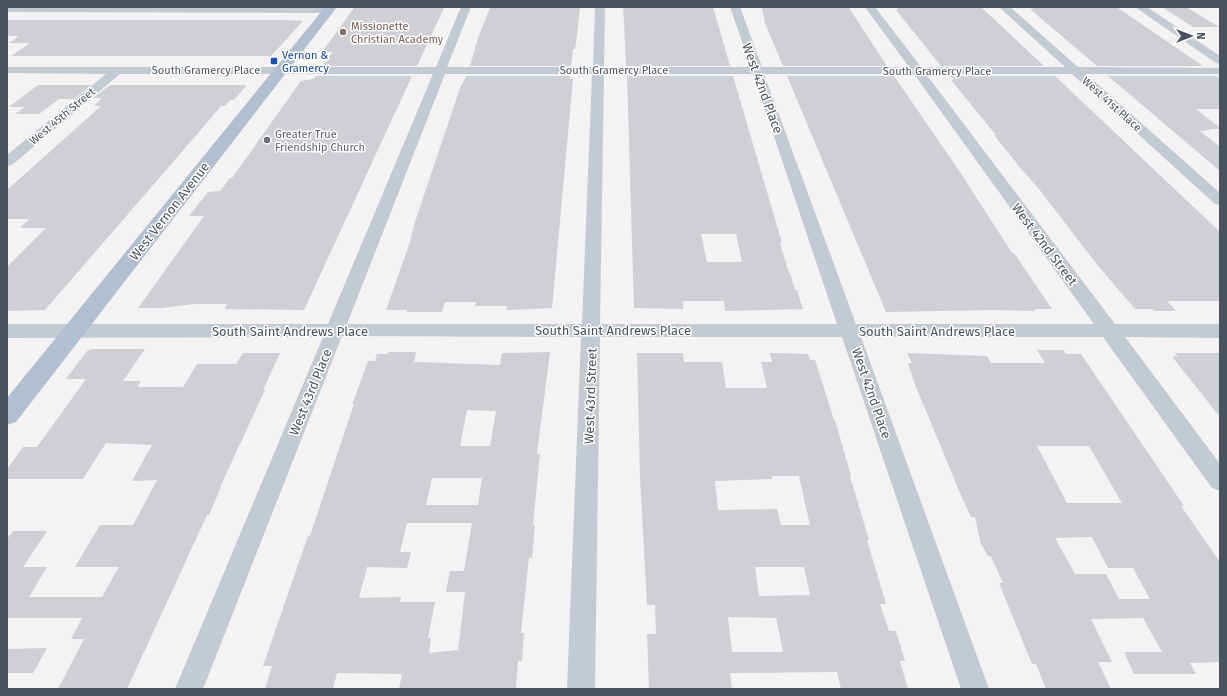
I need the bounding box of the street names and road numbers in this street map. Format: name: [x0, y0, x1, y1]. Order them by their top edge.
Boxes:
street label: West 42nd Place: [739, 41, 786, 135]
street label: South Gramercy Place: [152, 64, 260, 77]
street label: South Gramercy Place: [560, 64, 668, 77]
street label: South Gramercy Place: [883, 65, 991, 78]
street label: West 41st Place: [1079, 74, 1144, 134]
street label: West 45th Street: [27, 85, 98, 148]
street label: West Vernon Avenue: [126, 159, 212, 263]
street label: West 42nd Street: [1009, 200, 1081, 289]
street label: South Saint Andrews Place: [535, 323, 691, 338]
street label: South Saint Andrews Place: [212, 324, 368, 339]
street label: South Saint Andrews Place: [859, 324, 1015, 339]
street label: West 42nd Place: [849, 346, 894, 441]
street label: West 43rd Place: [286, 347, 335, 438]
street label: West 43rd Street: [581, 347, 600, 444]

